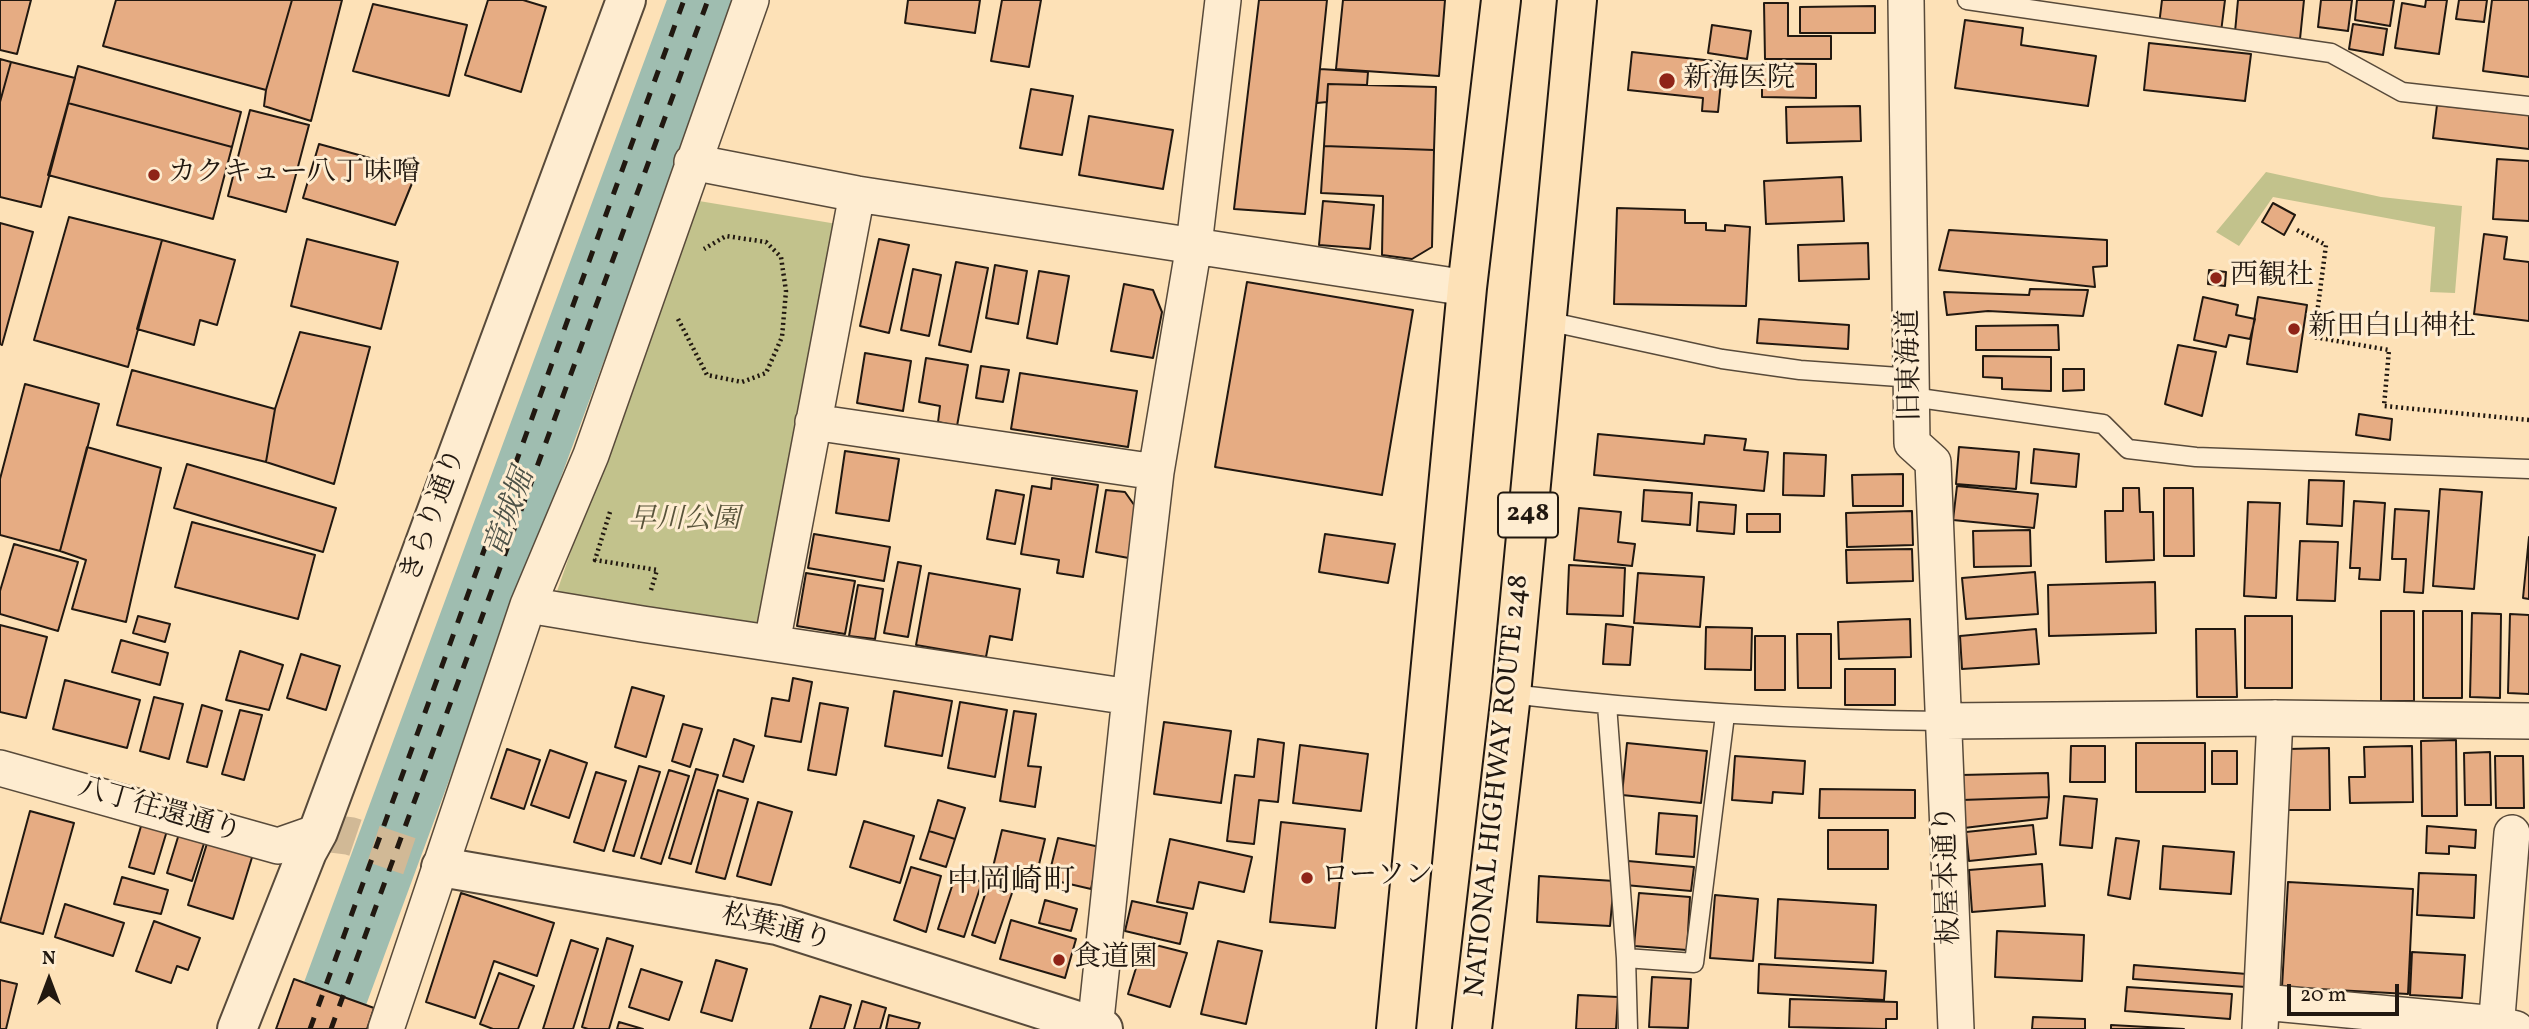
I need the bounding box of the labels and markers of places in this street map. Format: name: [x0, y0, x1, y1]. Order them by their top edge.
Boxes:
place label: 新海医院: [1683, 64, 1795, 98]
marker: 新海医院: [1657, 71, 1677, 91]
place label: カクキュー八丁味噌: [168, 158, 420, 192]
marker: カクキュー八丁味噌: [146, 167, 162, 183]
place label: 西観社: [2230, 261, 2314, 295]
marker: 西観社: [2208, 270, 2224, 286]
place label: 新田白山神社: [2308, 312, 2476, 346]
marker: 新田白山神社: [2286, 321, 2302, 337]
place label: ローソン: [1321, 861, 1433, 895]
marker: ローソン: [1299, 870, 1315, 886]
place label: 食道園: [1073, 943, 1157, 977]
marker: 食道園: [1051, 952, 1067, 968]

